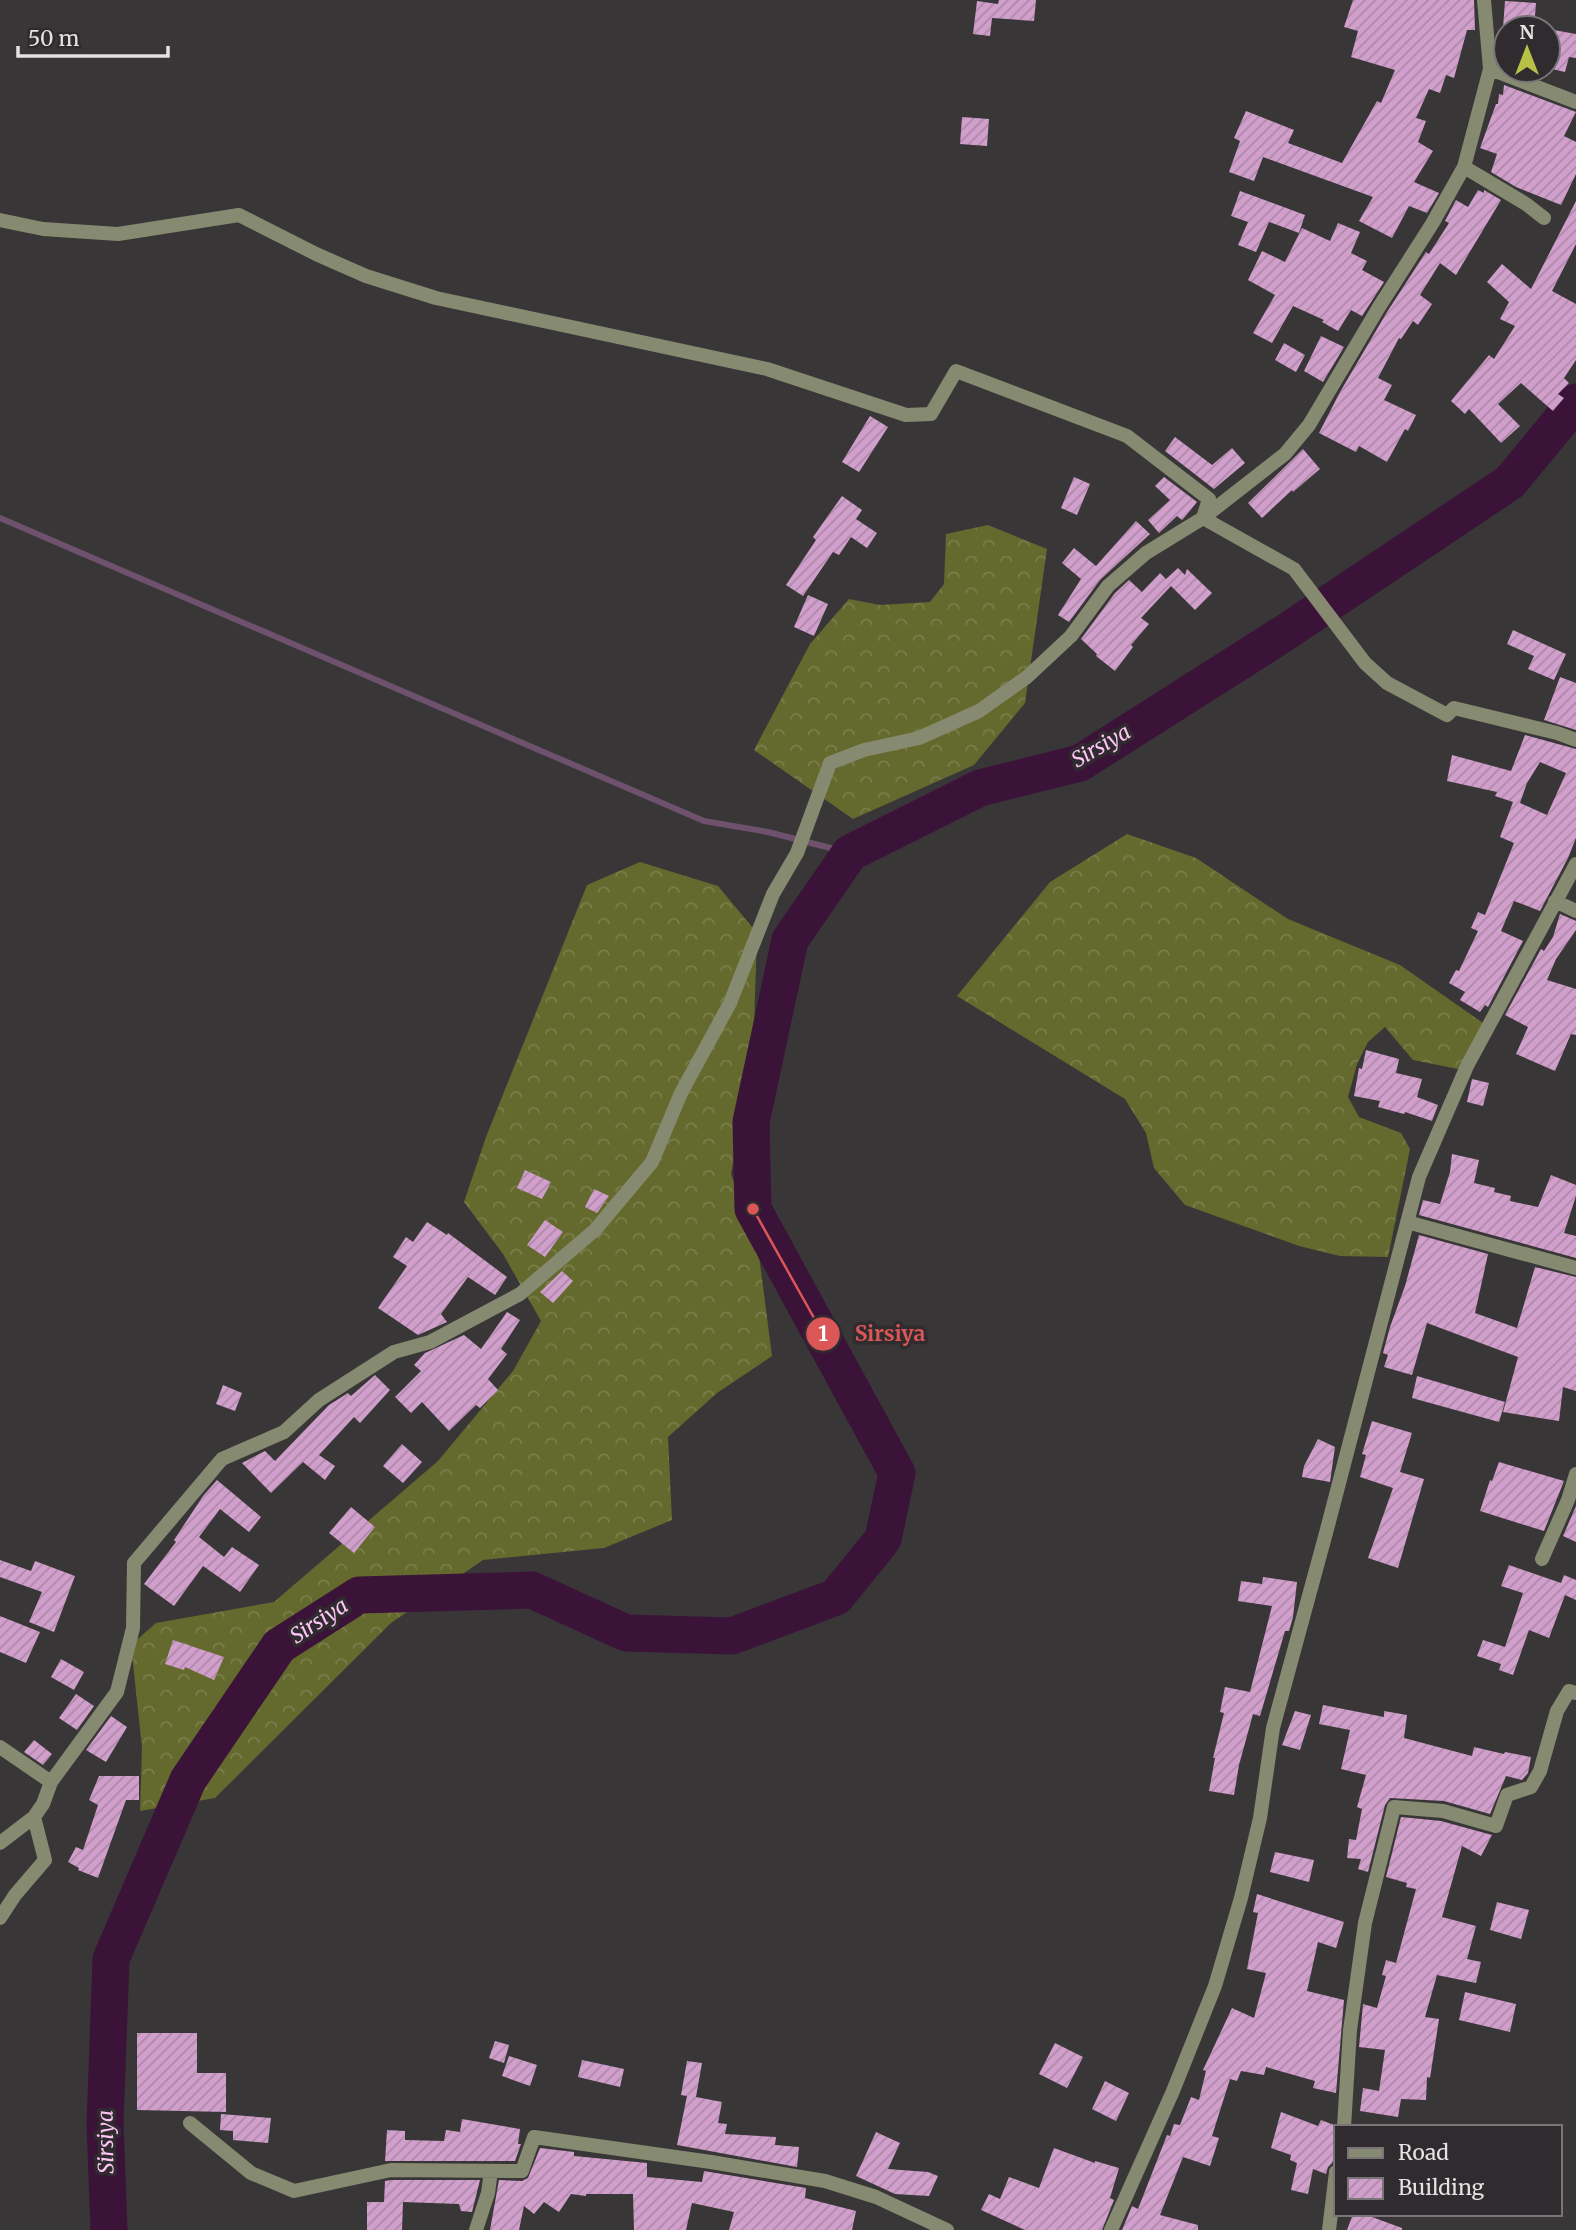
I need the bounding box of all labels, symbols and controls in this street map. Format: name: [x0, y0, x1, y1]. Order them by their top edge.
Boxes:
scale bar: [18, 14, 168, 58]
north arrow: [1492, 14, 1562, 84]
text: N: [1519, 20, 1535, 44]
text: 50 m: [28, 25, 79, 52]
water label: Sirsiya: [1066, 718, 1135, 773]
callout: Sirsiya: [805, 1313, 939, 1355]
text: 1: [818, 1320, 828, 1347]
text: Sirsiya: [855, 1320, 926, 1347]
water label: Sirsiya: [285, 1592, 353, 1649]
water label: Sirsiya: [91, 2110, 120, 2174]
legend: [1334, 2125, 1562, 2216]
text: Road: [1398, 2139, 1449, 2166]
text: Building: [1398, 2174, 1485, 2201]

